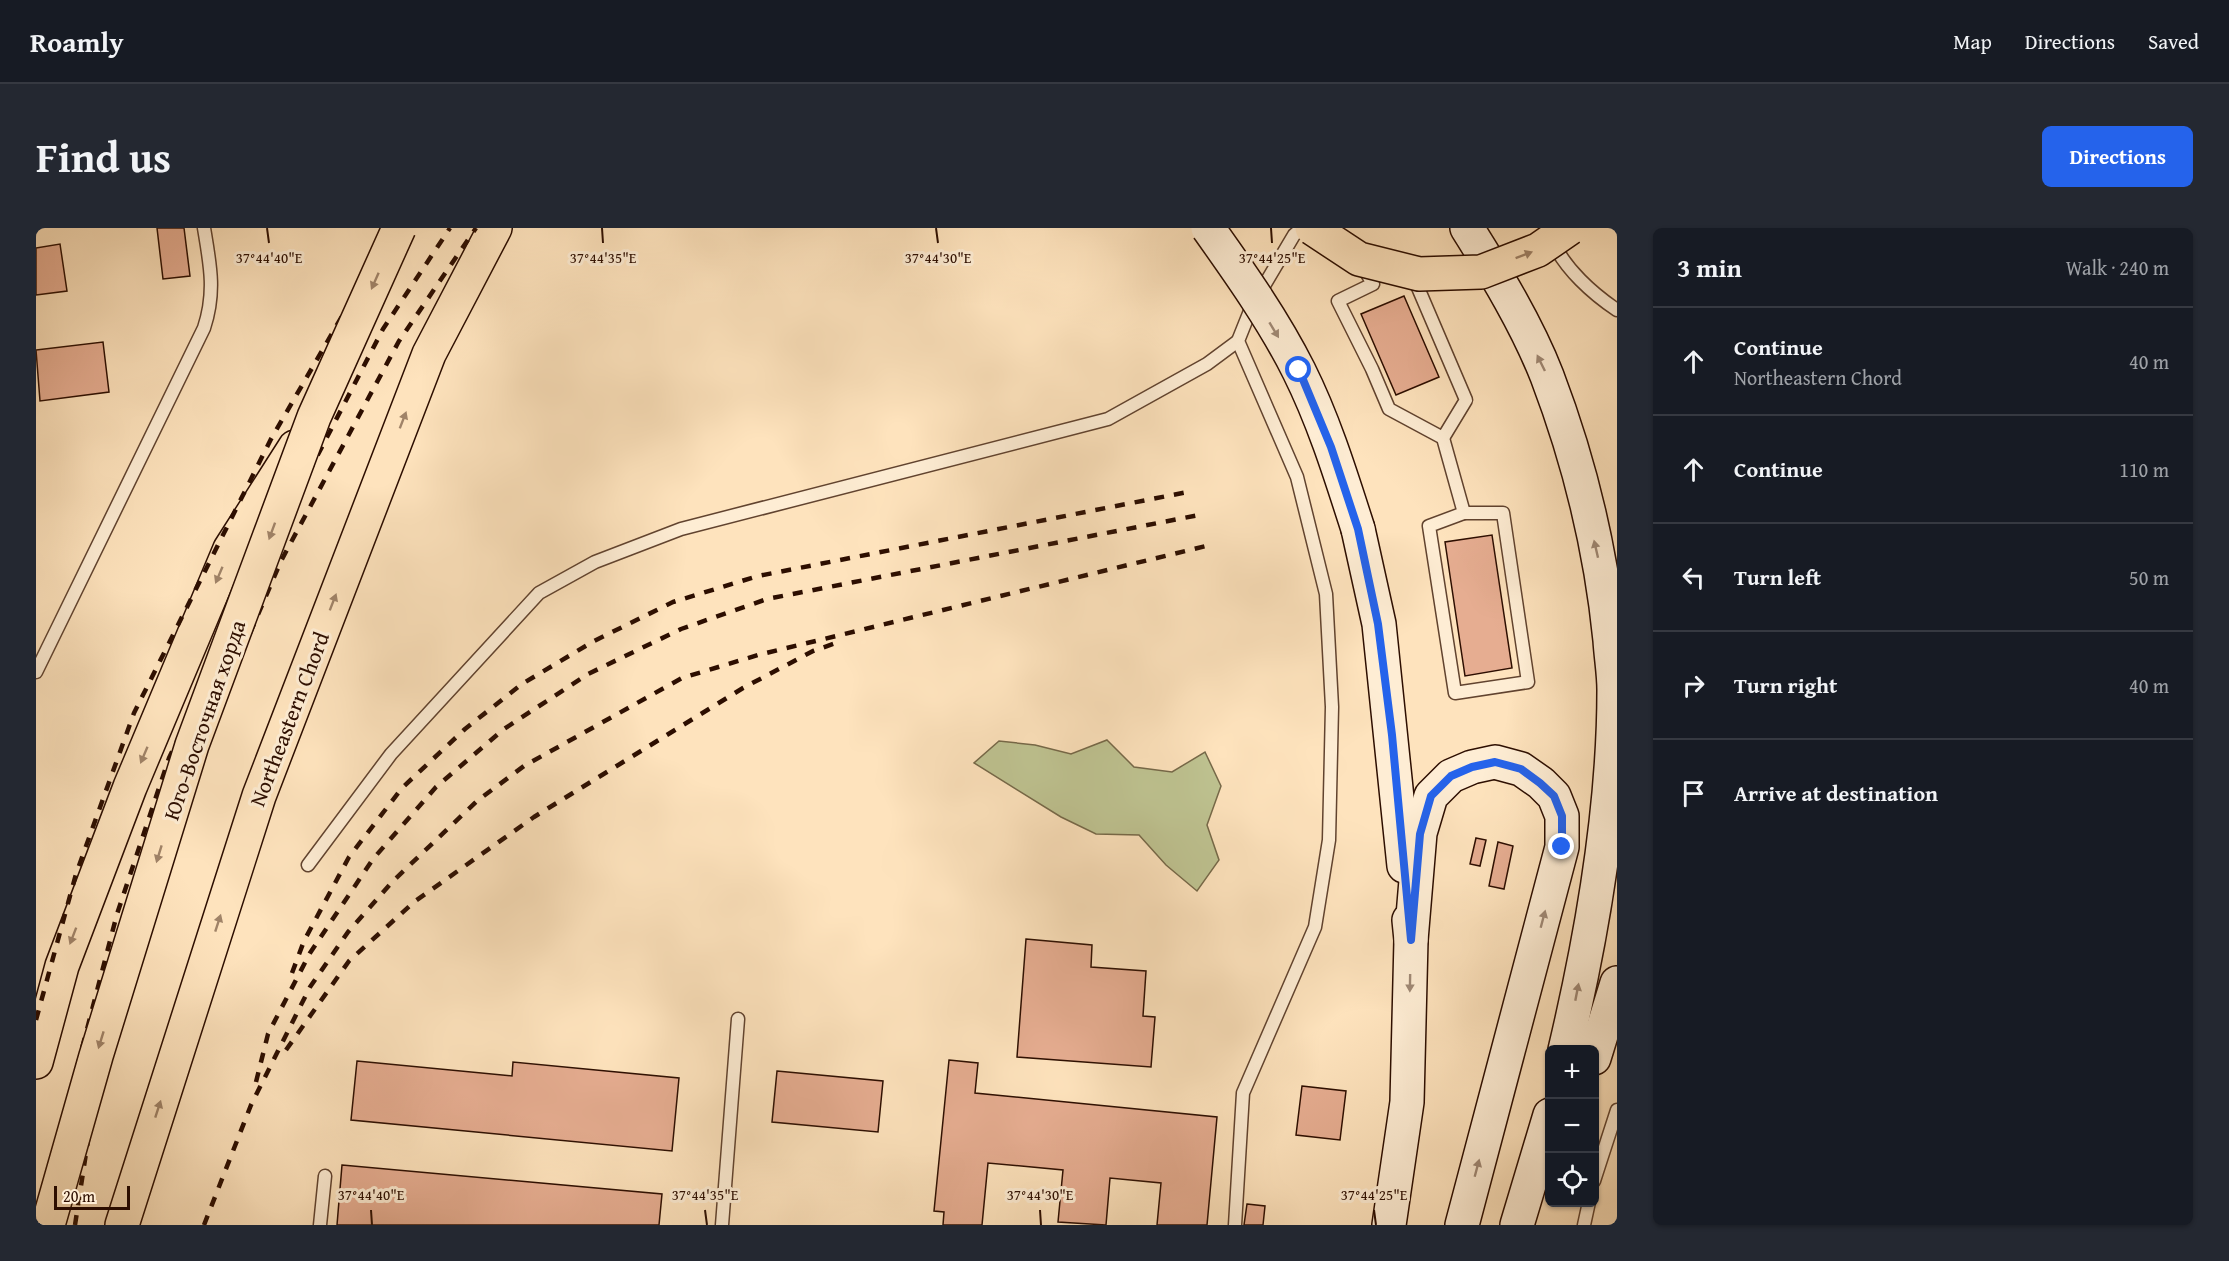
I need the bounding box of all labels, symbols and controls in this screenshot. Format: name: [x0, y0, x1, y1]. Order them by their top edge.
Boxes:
text: Roamly: [30, 21, 124, 62]
text: Map: [1953, 26, 1992, 57]
text: Directions: [2025, 26, 2115, 57]
text: Saved: [2148, 26, 2199, 57]
text: Find us: [36, 126, 171, 187]
button: Directions: [2042, 126, 2193, 187]
text: 37°44'40"E: [236, 247, 303, 268]
text: 37°44'35"E: [570, 247, 637, 268]
text: 37°44'30"E: [905, 247, 972, 268]
text: 37°44'25"E: [1239, 247, 1306, 268]
text: 3 min: [1677, 248, 1742, 287]
one-way arrow: [1516, 250, 1534, 260]
text: Walk · 240 m: [2066, 253, 2169, 282]
one-way arrow: [371, 273, 380, 290]
one-way arrow: [1269, 322, 1280, 338]
text: Continue: [1734, 331, 1823, 363]
icon: ahead: [1677, 345, 1710, 378]
text: 40 m: [2129, 347, 2169, 376]
one-way arrow: [1536, 354, 1545, 371]
route start: [1285, 356, 1311, 382]
text: Northeastern Chord: [1734, 363, 1902, 392]
one-way arrow: [399, 410, 409, 428]
icon: ahead: [1677, 453, 1710, 486]
text: Continue: [1734, 453, 1823, 485]
text: 110 m: [2119, 455, 2169, 484]
one-way arrow: [267, 522, 276, 540]
one-way arrow: [1591, 540, 1600, 559]
icon: left: [1677, 561, 1710, 594]
text: Turn left: [1734, 561, 1821, 593]
text: 50 m: [2129, 563, 2169, 592]
one-way arrow: [214, 566, 224, 584]
one-way arrow: [329, 592, 339, 610]
street label: Юго-Восточная хорда: [155, 615, 253, 824]
street label: Northeastern Chord: [241, 627, 337, 811]
icon: right: [1677, 669, 1710, 702]
text: Turn right: [1734, 669, 1837, 701]
text: 40 m: [2129, 671, 2169, 700]
one-way arrow: [139, 746, 148, 763]
icon: arrive: [1677, 777, 1710, 810]
text: Arrive at destination: [1734, 777, 1938, 809]
route end: [1548, 833, 1574, 859]
one-way arrow: [154, 845, 163, 863]
one-way arrow: [1539, 910, 1548, 928]
one-way arrow: [213, 914, 223, 932]
one-way arrow: [68, 928, 78, 946]
one-way arrow: [1405, 973, 1414, 992]
one-way arrow: [1573, 982, 1582, 1001]
one-way arrow: [96, 1031, 105, 1049]
map controls: [1545, 1045, 1599, 1207]
button: +: [1545, 1045, 1599, 1099]
button: −: [1545, 1099, 1599, 1153]
one-way arrow: [153, 1100, 163, 1118]
button: locate: [1545, 1153, 1599, 1207]
one-way arrow: [1472, 1159, 1482, 1178]
scale bar: [54, 1183, 130, 1210]
text: 20 m: [63, 1184, 95, 1208]
text: 37°44'40"E: [338, 1184, 405, 1205]
text: 37°44'35"E: [672, 1184, 739, 1205]
text: 37°44'30"E: [1007, 1184, 1074, 1205]
text: 37°44'25"E: [1341, 1184, 1408, 1205]

